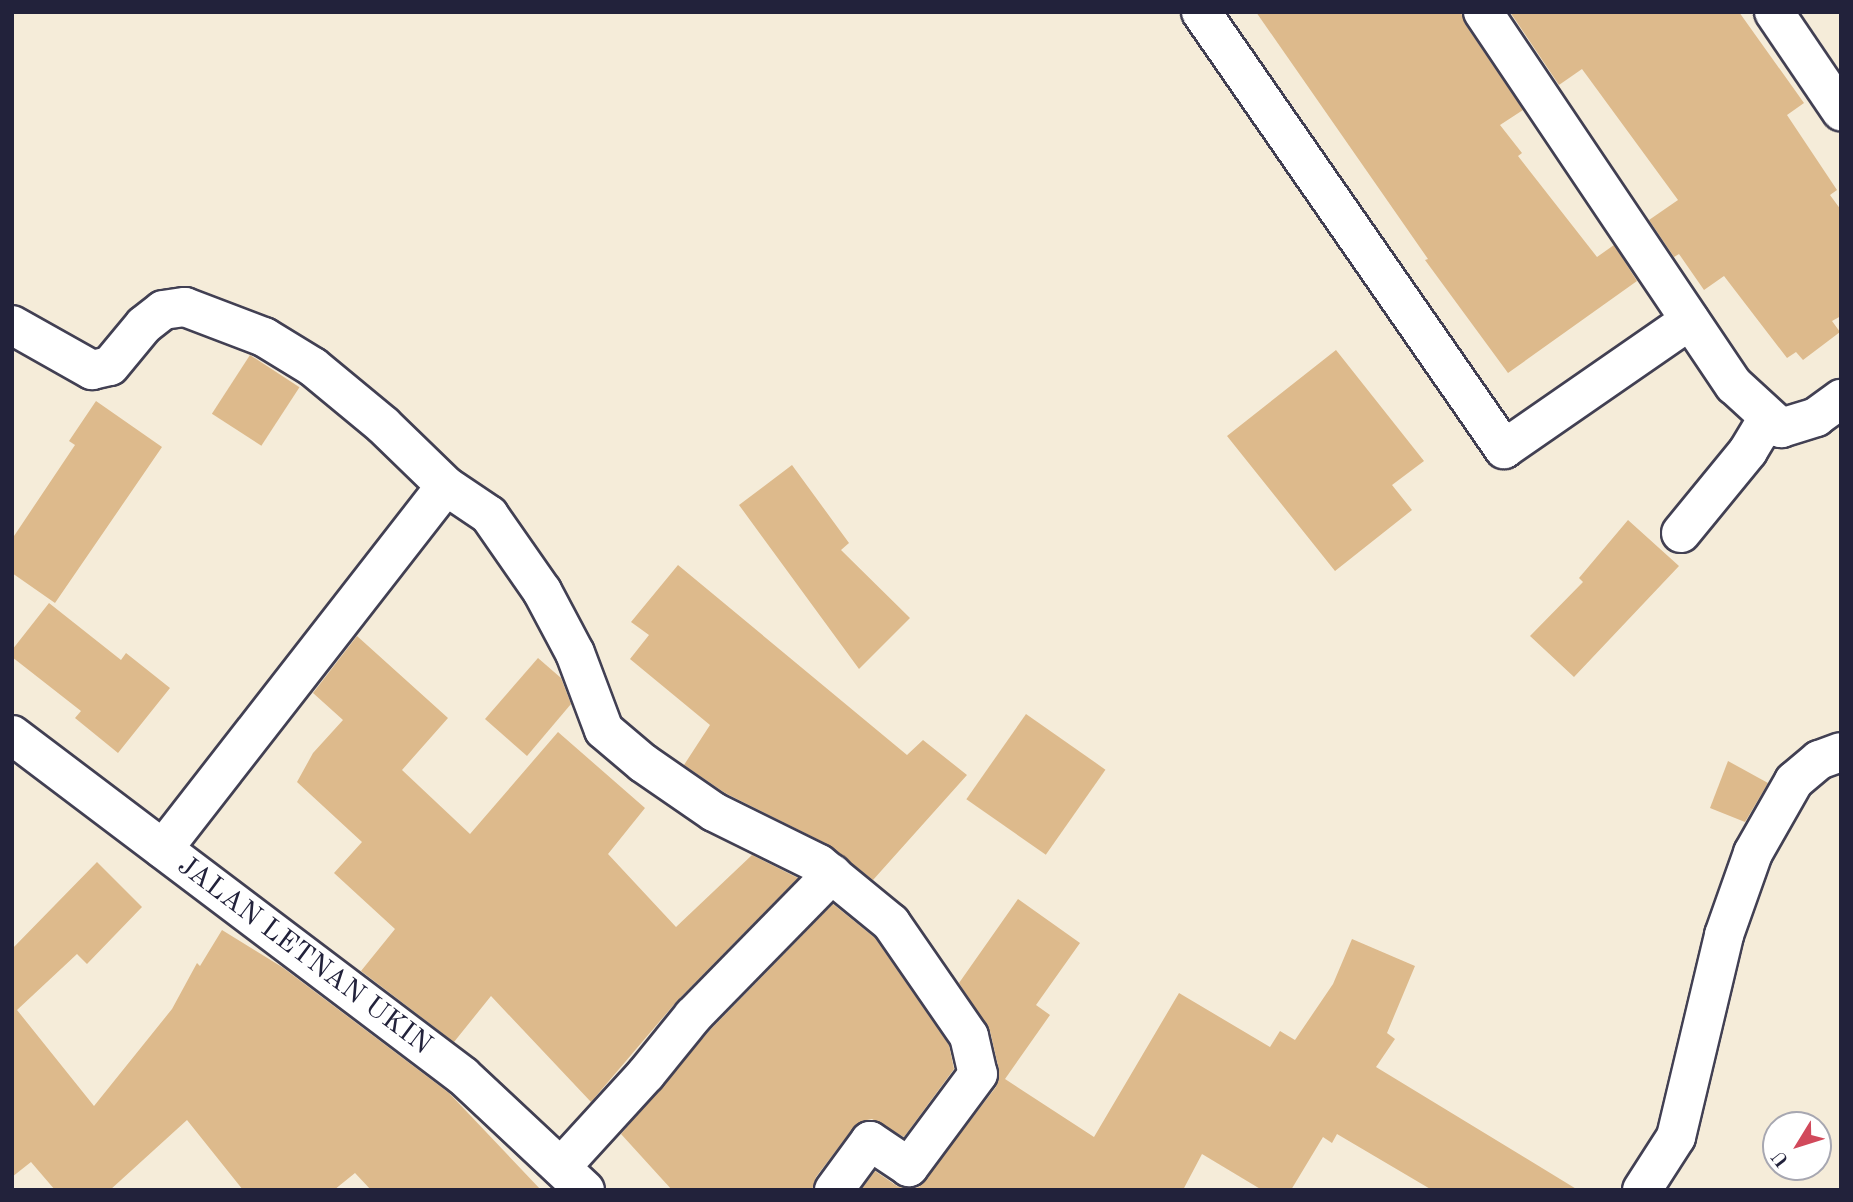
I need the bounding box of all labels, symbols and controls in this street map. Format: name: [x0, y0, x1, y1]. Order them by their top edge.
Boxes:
street label: JALAN LETNAN UKIN: [170, 849, 438, 1063]
north arrow: [1762, 1111, 1832, 1181]
text: U: [1770, 1146, 1794, 1170]

